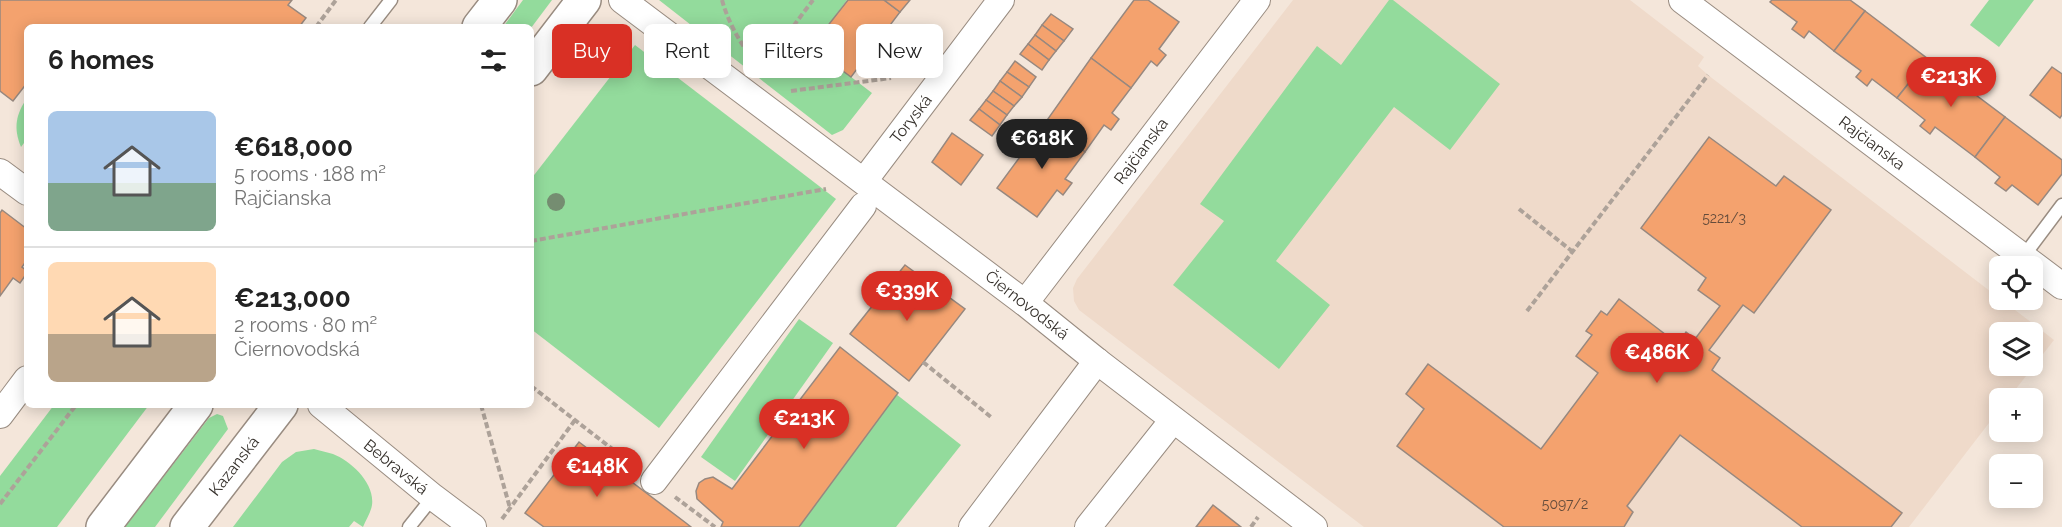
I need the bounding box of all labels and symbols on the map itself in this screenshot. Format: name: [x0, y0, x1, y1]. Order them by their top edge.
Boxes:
pin: €213K: [1909, 57, 1993, 108]
street label: Toryská: [886, 91, 936, 147]
street label: Rajčianska: [1835, 112, 1909, 174]
street label: Rajčianska: [1110, 114, 1172, 188]
pin: €618K: [1000, 119, 1084, 170]
house number: 5221/3: [1702, 210, 1746, 226]
street label: Čiernovodská: [981, 266, 1073, 343]
pin: €339K: [865, 271, 949, 322]
pin: €486K: [1615, 333, 1699, 384]
pin: €213K: [762, 399, 846, 450]
street label: Kazanská: [205, 433, 263, 499]
street label: Bebravská: [360, 435, 432, 499]
pin: €148K: [555, 447, 639, 498]
house number: 5097/2: [1542, 496, 1588, 512]

